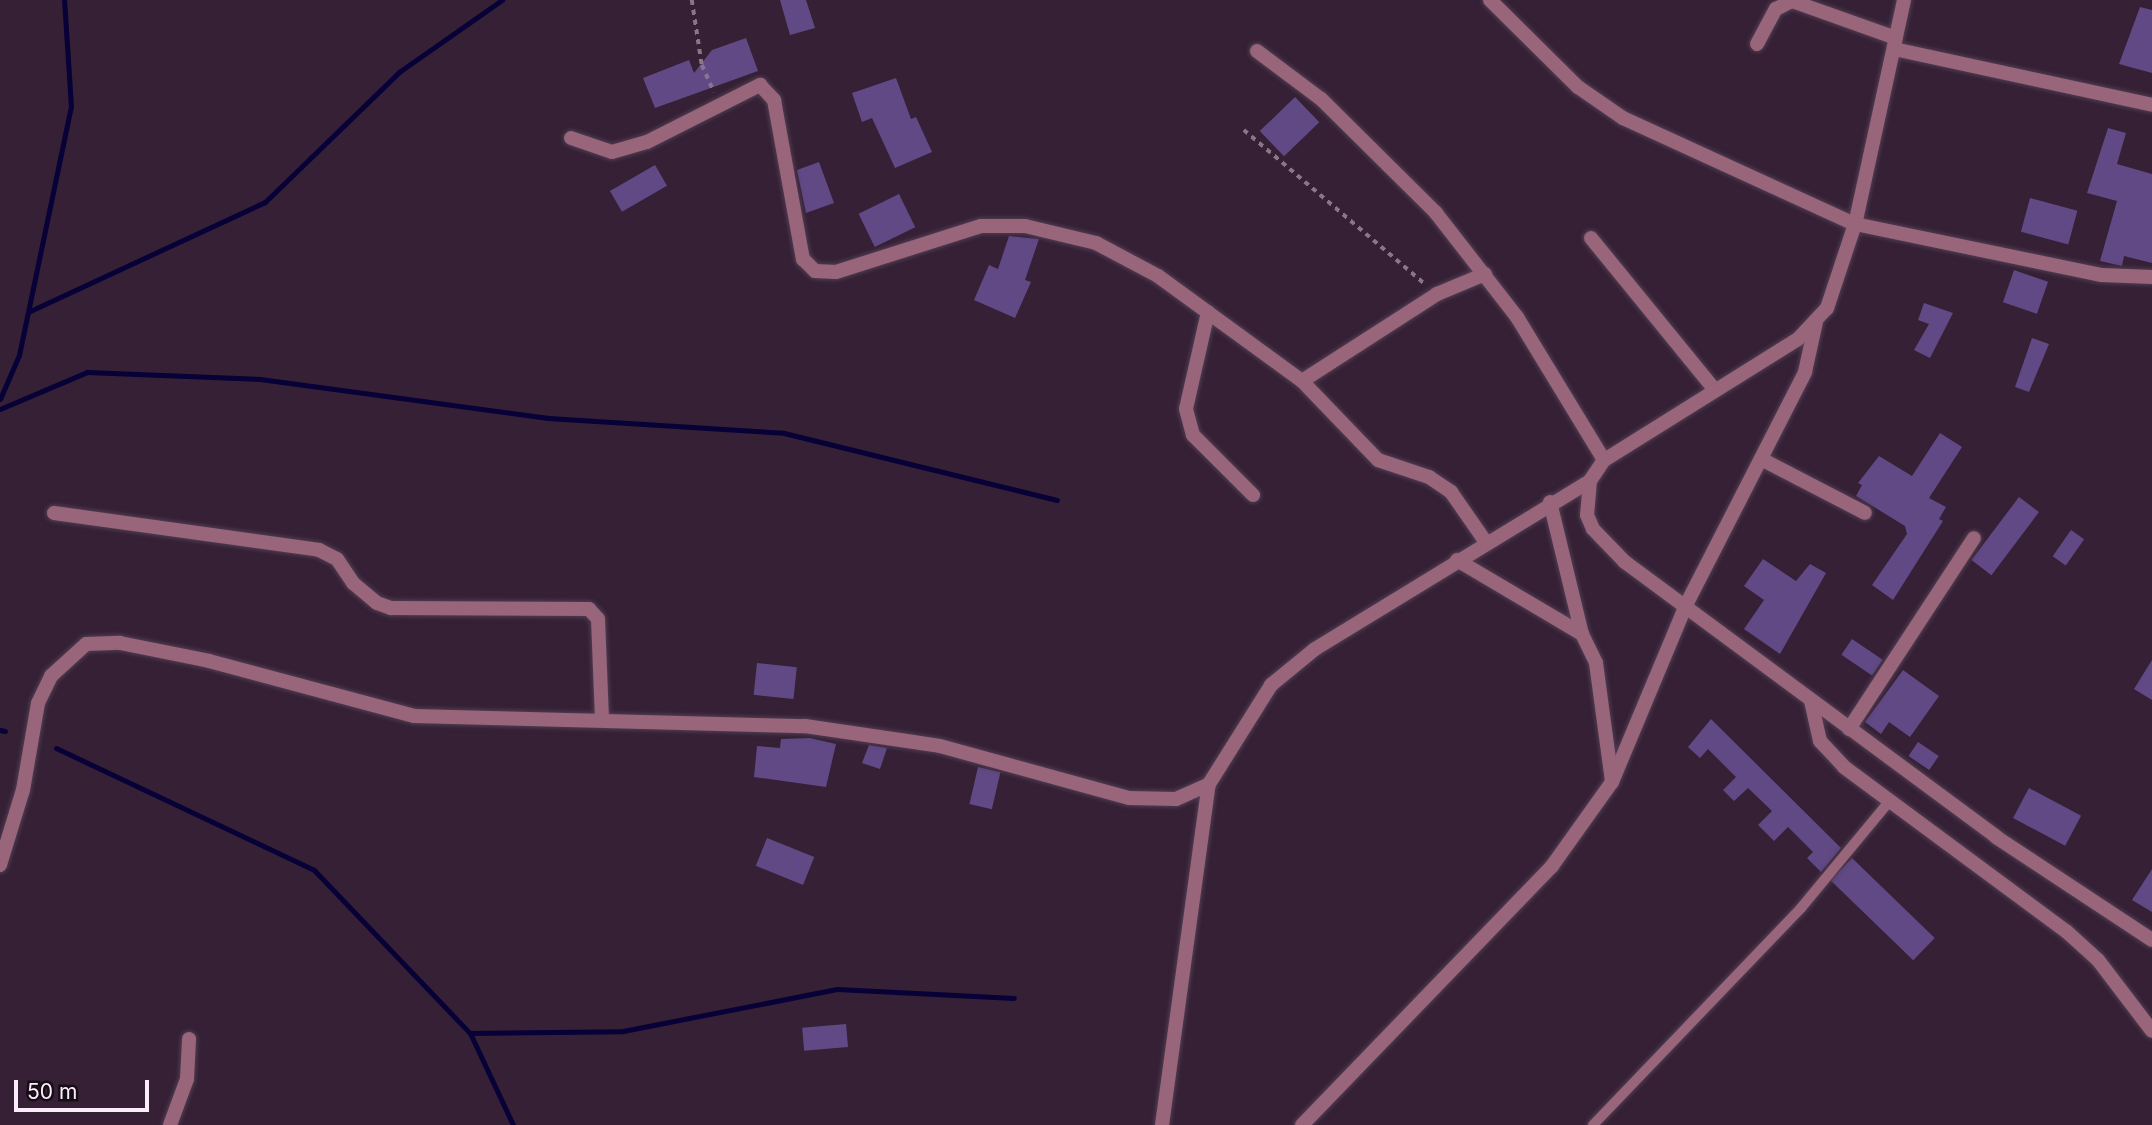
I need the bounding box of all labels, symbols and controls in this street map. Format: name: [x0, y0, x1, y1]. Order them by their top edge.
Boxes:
scale bar: [18, 1066, 152, 1110]
text: 50 m: [27, 1079, 77, 1104]

